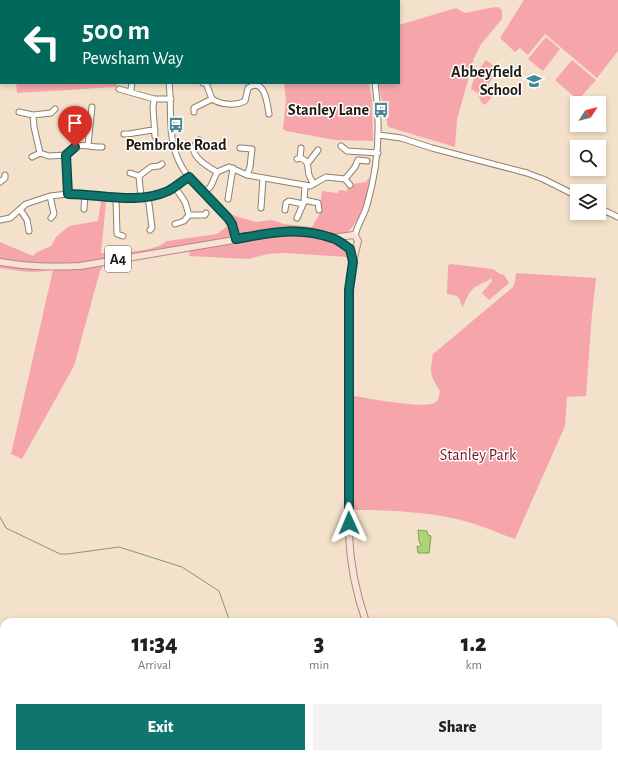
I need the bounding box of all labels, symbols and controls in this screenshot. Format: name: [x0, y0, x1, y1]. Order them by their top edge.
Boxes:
icon: left: [16, 16, 68, 68]
text: 500 m: [82, 17, 150, 45]
text: Pewsham Way: [82, 50, 183, 68]
place label: Abbeyfield School: [451, 64, 523, 98]
school or university icon: Abbeyfield School: [525, 72, 543, 90]
north arrow: [570, 96, 606, 132]
map controls: [570, 96, 606, 220]
bus stop icon: Stanley Lane: [372, 101, 390, 119]
place label: Stanley Lane: [288, 102, 369, 119]
pin: [58, 106, 92, 147]
icon: arrive: [64, 112, 86, 134]
bus stop icon: Pembroke Road: [167, 116, 185, 134]
place label: Pembroke Road: [125, 137, 227, 153]
button: search: [570, 140, 606, 176]
button: layers: [570, 184, 606, 220]
road number: A4: [105, 246, 131, 272]
park label: Stanley Park: [440, 447, 517, 464]
position arrow: [328, 502, 370, 544]
text: 11:34: [131, 632, 178, 656]
text: 3: [314, 632, 324, 656]
text: 1.2: [461, 632, 487, 656]
text: Arrival: [138, 659, 171, 672]
text: min: [309, 659, 329, 672]
text: km: [465, 659, 482, 672]
button: Exit: [16, 704, 305, 750]
button: Share: [313, 704, 602, 750]

